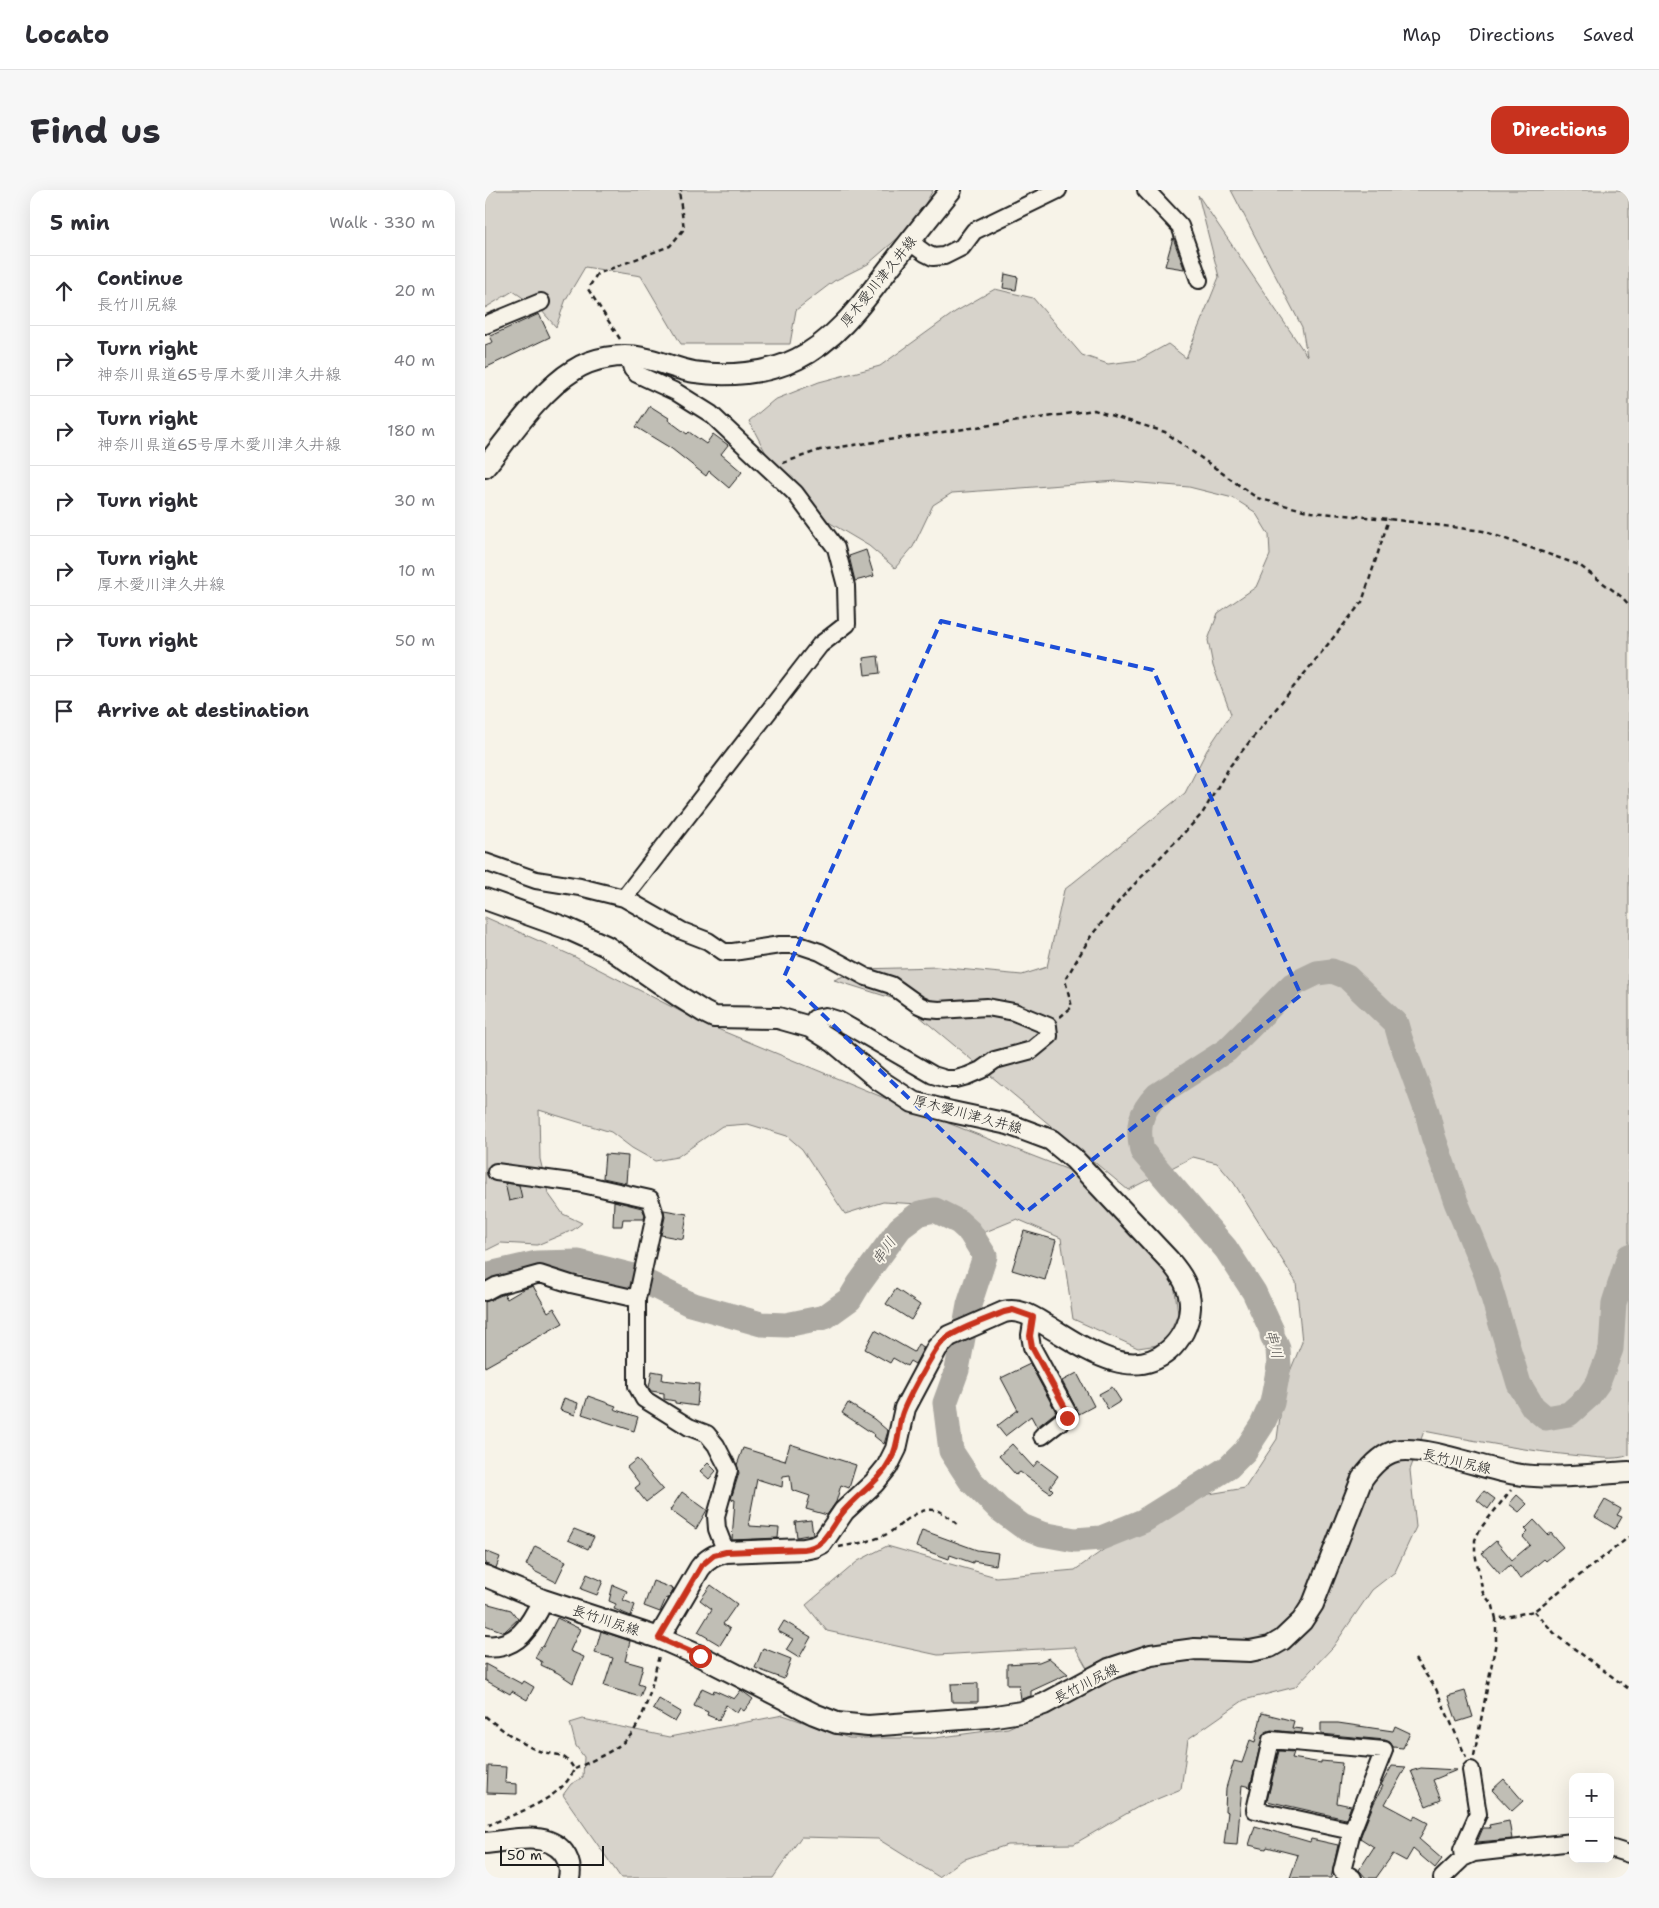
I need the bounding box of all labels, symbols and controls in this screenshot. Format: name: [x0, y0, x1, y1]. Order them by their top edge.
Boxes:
text: Locato: [25, 19, 109, 51]
text: Map: [1403, 23, 1441, 47]
text: Directions: [1469, 23, 1555, 47]
text: Saved: [1583, 23, 1634, 47]
button: Directions: [1491, 106, 1629, 154]
text: Find us: [30, 107, 161, 154]
text: 5 min: [50, 209, 110, 237]
text: Walk · 330 m: [329, 212, 435, 233]
street label: 厚木愛川津久井線: [836, 232, 920, 330]
text: Continue: [97, 266, 183, 291]
icon: ahead: [50, 277, 78, 305]
text: 20 m: [394, 280, 435, 301]
text: 長竹川尻線: [97, 294, 177, 315]
text: Turn right: [97, 336, 198, 361]
icon: right: [50, 347, 78, 375]
text: 40 m: [393, 350, 435, 371]
text: 神奈川県道65号厚木愛川津久井線: [97, 364, 341, 385]
text: Turn right: [97, 406, 198, 431]
icon: right: [50, 417, 78, 445]
text: 180 m: [387, 420, 435, 441]
text: 神奈川県道65号厚木愛川津久井線: [97, 434, 341, 455]
icon: right: [50, 487, 78, 515]
text: Turn right: [97, 488, 198, 513]
text: 30 m: [394, 490, 435, 511]
text: Turn right: [97, 546, 198, 571]
icon: right: [50, 557, 78, 585]
text: 10 m: [398, 560, 435, 581]
text: 厚木愛川津久井線: [97, 574, 225, 595]
icon: right: [50, 627, 78, 655]
text: Turn right: [97, 628, 198, 653]
text: 50 m: [395, 630, 435, 651]
icon: arrive: [50, 697, 78, 725]
text: Arrive at destination: [97, 698, 309, 723]
street label: 厚木愛川津久井線: [912, 1091, 1024, 1137]
water label: 串川: [867, 1233, 901, 1269]
water label: 串川: [1261, 1327, 1287, 1361]
route end: [1056, 1407, 1079, 1430]
street label: 長竹川尻線: [1421, 1444, 1493, 1478]
street label: 長竹川尻線: [570, 1601, 642, 1639]
route start: [689, 1645, 712, 1668]
street label: 長竹川尻線: [1051, 1659, 1121, 1707]
map controls: [1569, 1773, 1614, 1863]
button: +: [1569, 1773, 1614, 1818]
button: −: [1569, 1818, 1614, 1863]
scale bar: [500, 1843, 604, 1866]
text: 50 m: [507, 1846, 542, 1864]

